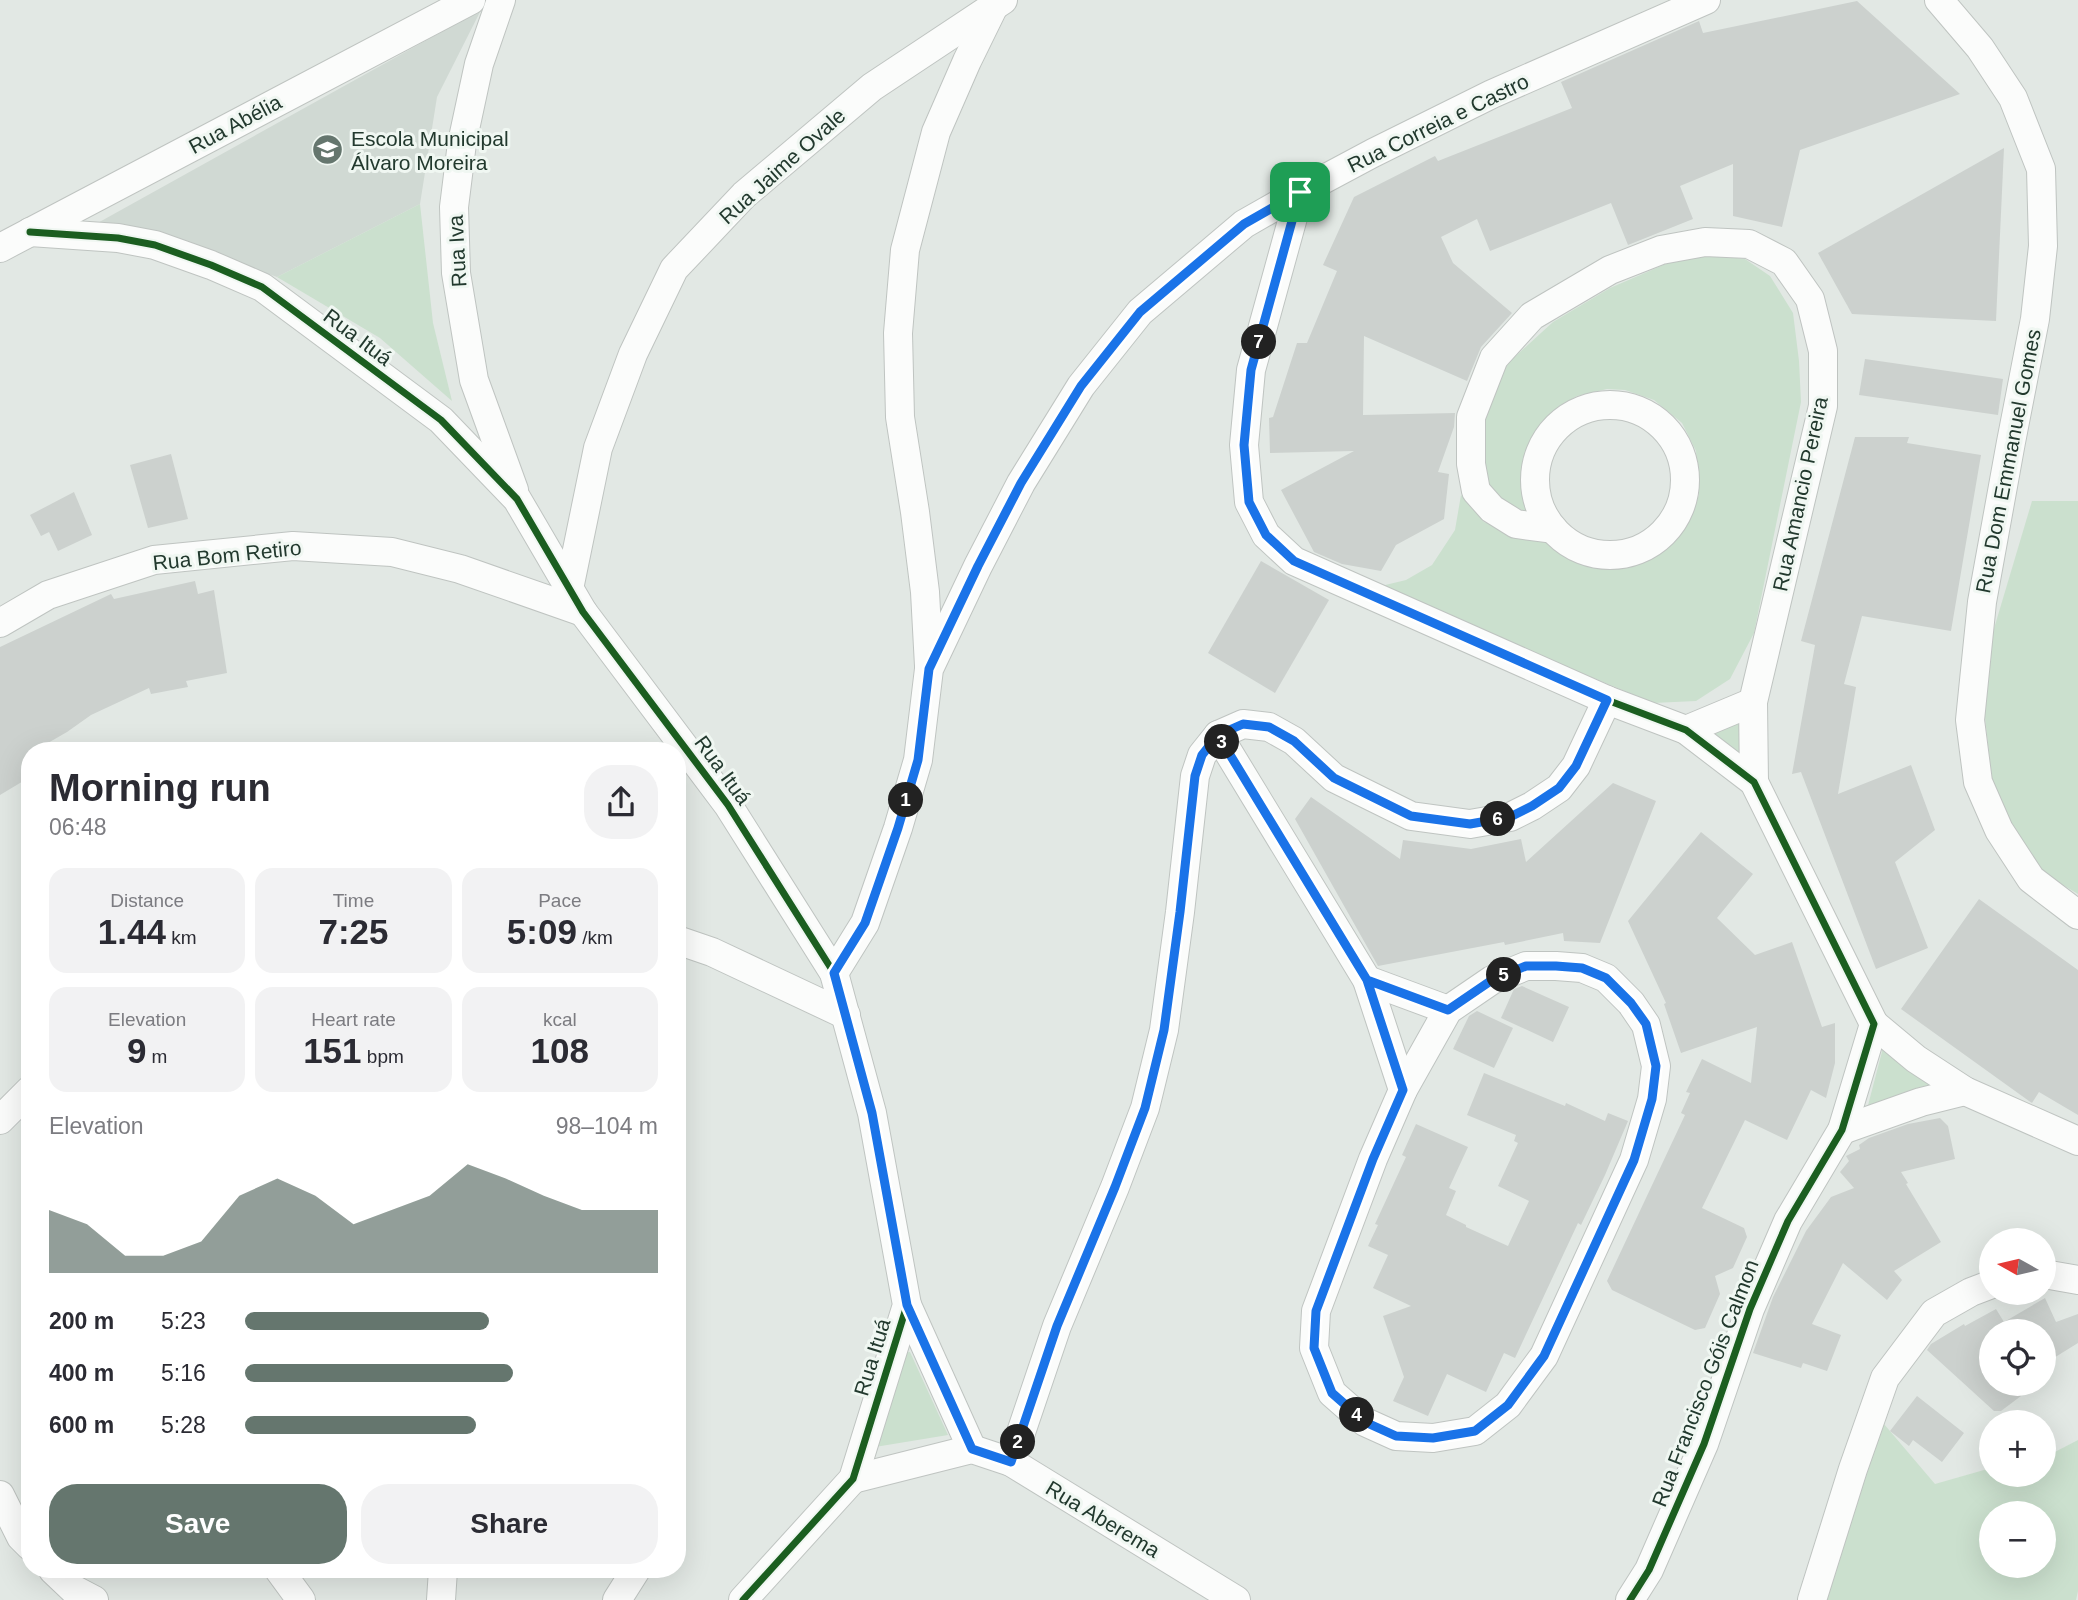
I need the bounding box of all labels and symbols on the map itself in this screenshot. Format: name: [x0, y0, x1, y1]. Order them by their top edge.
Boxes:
street label: Rua Correia e Castro: [1344, 69, 1532, 177]
street label: Rua Abélia: [185, 90, 286, 158]
street label: Rua Jaime Ovale: [714, 104, 850, 228]
place label: Escola Municipal Álvaro Moreira: [351, 127, 509, 174]
school or university icon: Escola Municipal Álvaro Moreira: [311, 133, 345, 167]
pin: [1270, 162, 1330, 222]
street label: Rua Iva: [444, 214, 470, 288]
street label: Rua Ituá: [319, 304, 397, 370]
pin: 7: [1242, 324, 1276, 360]
street label: Rua Dom Emmanuel Gomes: [1971, 327, 2045, 595]
street label: Rua Amancio Pereira: [1768, 394, 1832, 593]
street label: Rua Bom Retiro: [152, 536, 302, 574]
pin: 3: [1204, 724, 1240, 760]
street label: Rua Ituá: [690, 731, 756, 809]
pin: 1: [888, 782, 923, 818]
pin: 6: [1480, 802, 1516, 836]
pin: 5: [1486, 958, 1522, 992]
north arrow: [1979, 1228, 2056, 1306]
street label: Rua Francisco Góis Calmon: [1647, 1256, 1763, 1510]
street label: Rua Ituá: [849, 1315, 895, 1398]
pin: 4: [1340, 1398, 1374, 1432]
pin: 2: [1000, 1424, 1036, 1460]
street label: Rua Aberema: [1042, 1476, 1164, 1562]

